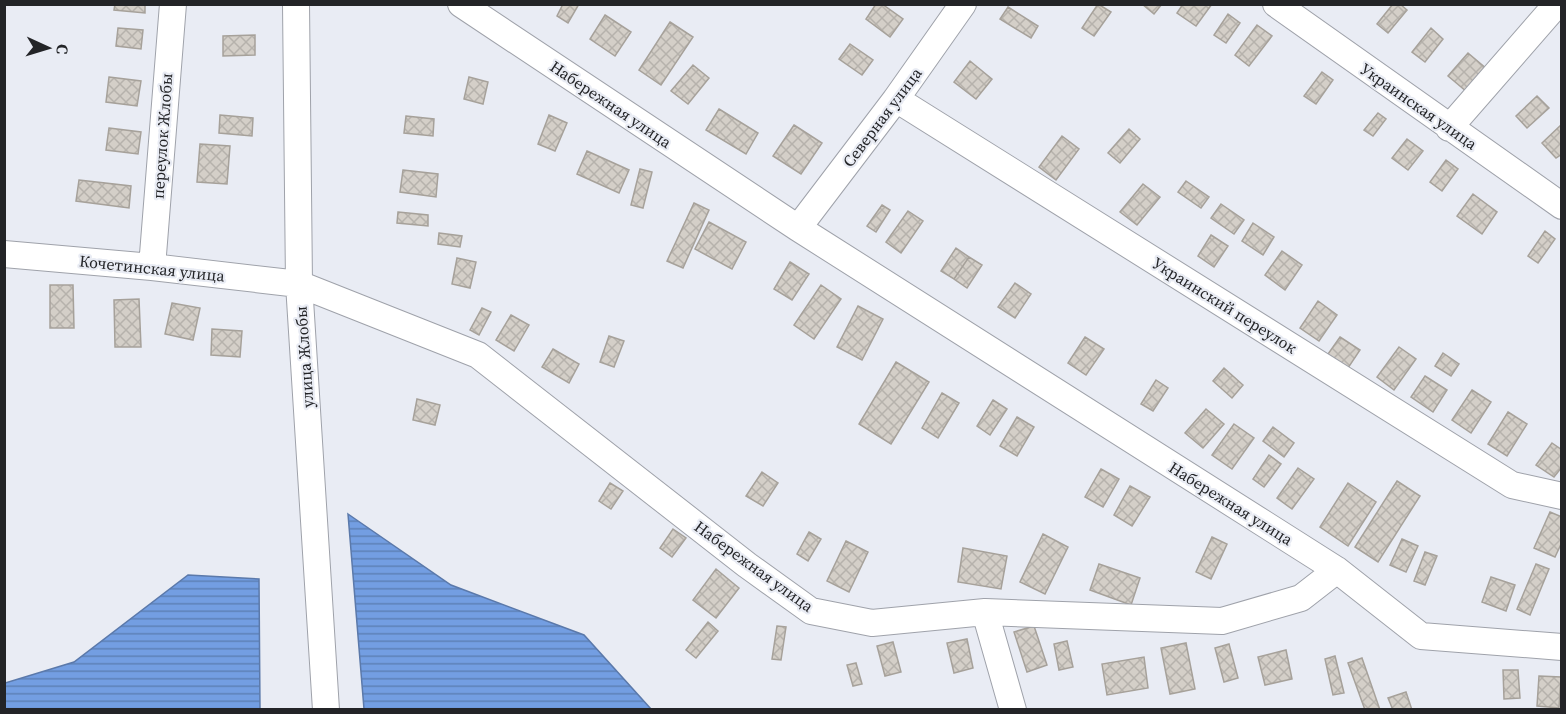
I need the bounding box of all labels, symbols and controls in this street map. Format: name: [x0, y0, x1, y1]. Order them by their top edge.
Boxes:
north arrow: [18, 18, 78, 78]
text: С: [52, 43, 74, 55]
street label: Набережная улица: [546, 55, 677, 153]
street label: Украинская улица: [1356, 57, 1482, 155]
street label: Северная улица: [837, 62, 927, 171]
street label: переулок Жлобы: [147, 72, 177, 200]
street label: Кочетинская улица: [78, 249, 227, 287]
street label: Украинский переулок: [1149, 252, 1301, 358]
street label: улица Жлобы: [289, 305, 319, 409]
street label: Набережная улица: [1165, 456, 1298, 550]
street label: Набережная улица: [690, 515, 819, 617]

